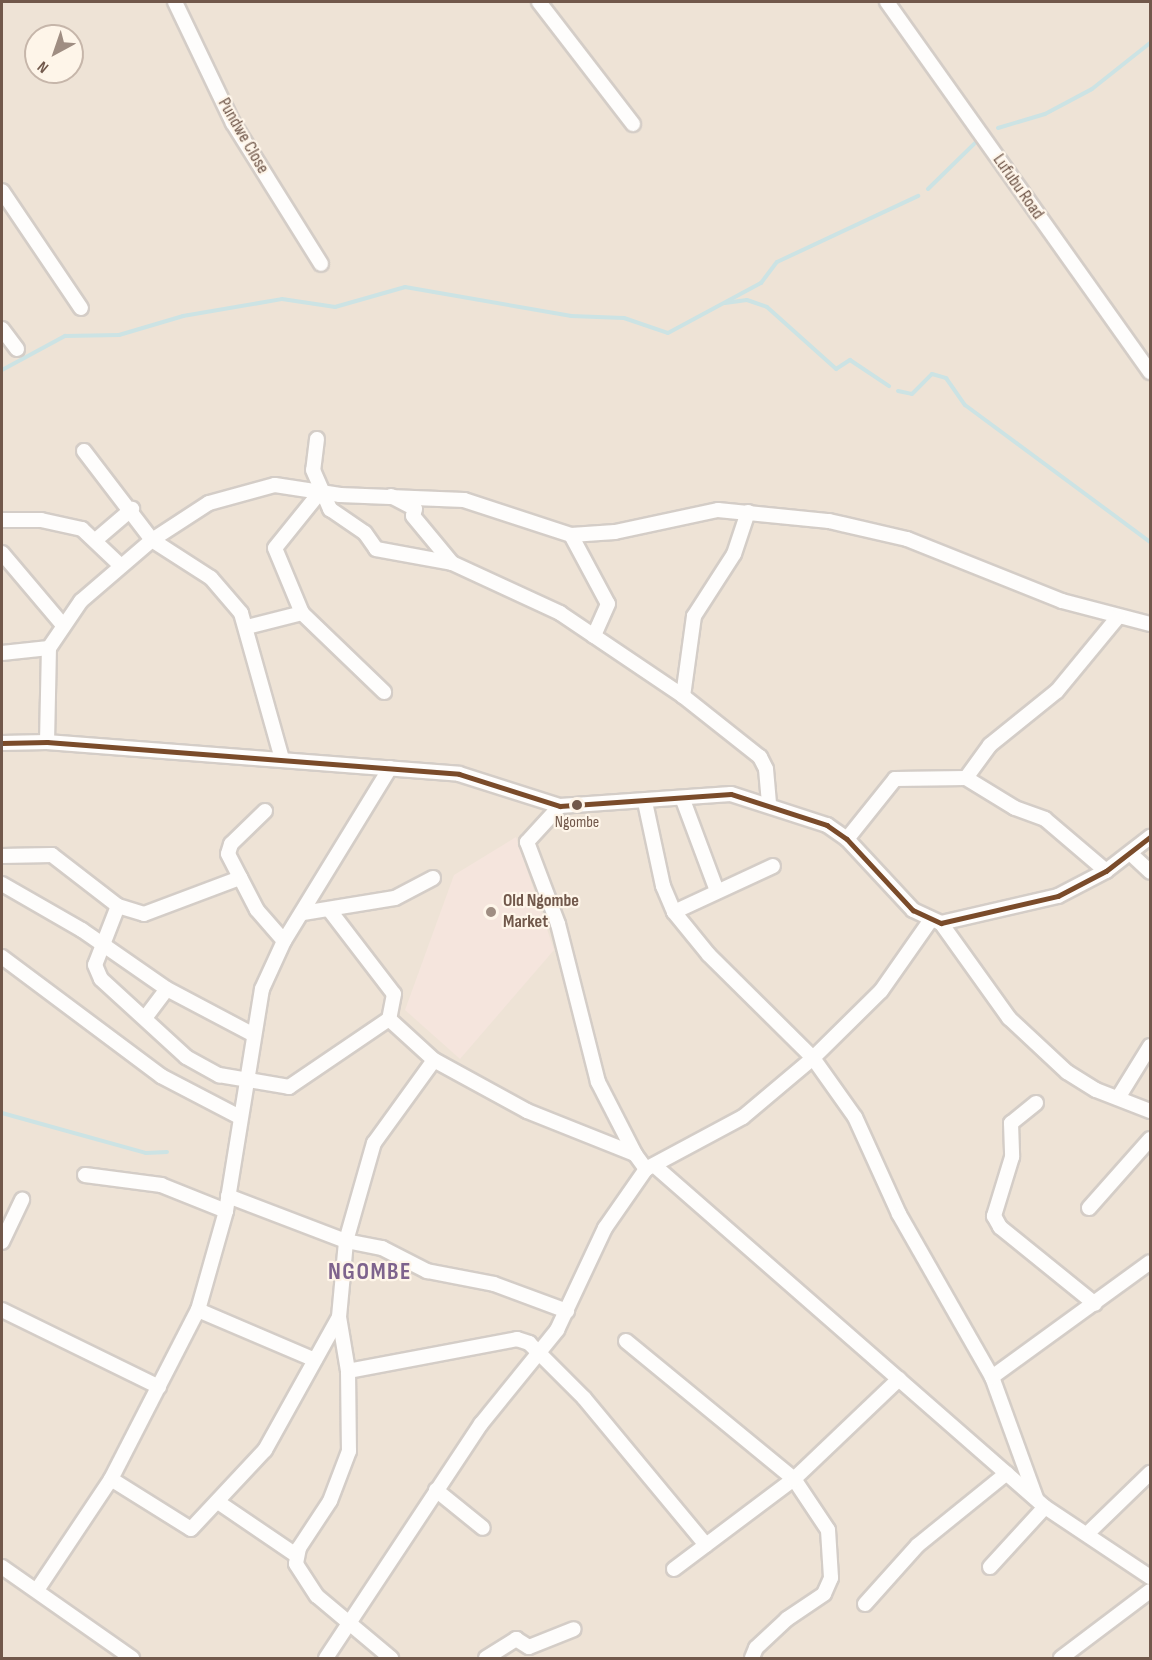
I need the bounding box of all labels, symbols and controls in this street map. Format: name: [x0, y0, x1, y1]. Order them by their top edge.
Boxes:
north arrow: [24, 24, 84, 84]
text: N: [34, 57, 53, 77]
street label: Pundwe Close: [213, 94, 273, 178]
street label: Lufubu Road: [988, 150, 1048, 224]
marker: Ngombe: [571, 799, 583, 811]
place label: Ngombe: [555, 813, 599, 833]
place label: Old Ngombe Market: [503, 891, 579, 934]
marker: Old Ngombe Market: [484, 905, 498, 919]
district label: NGOMBE: [328, 1258, 412, 1286]

